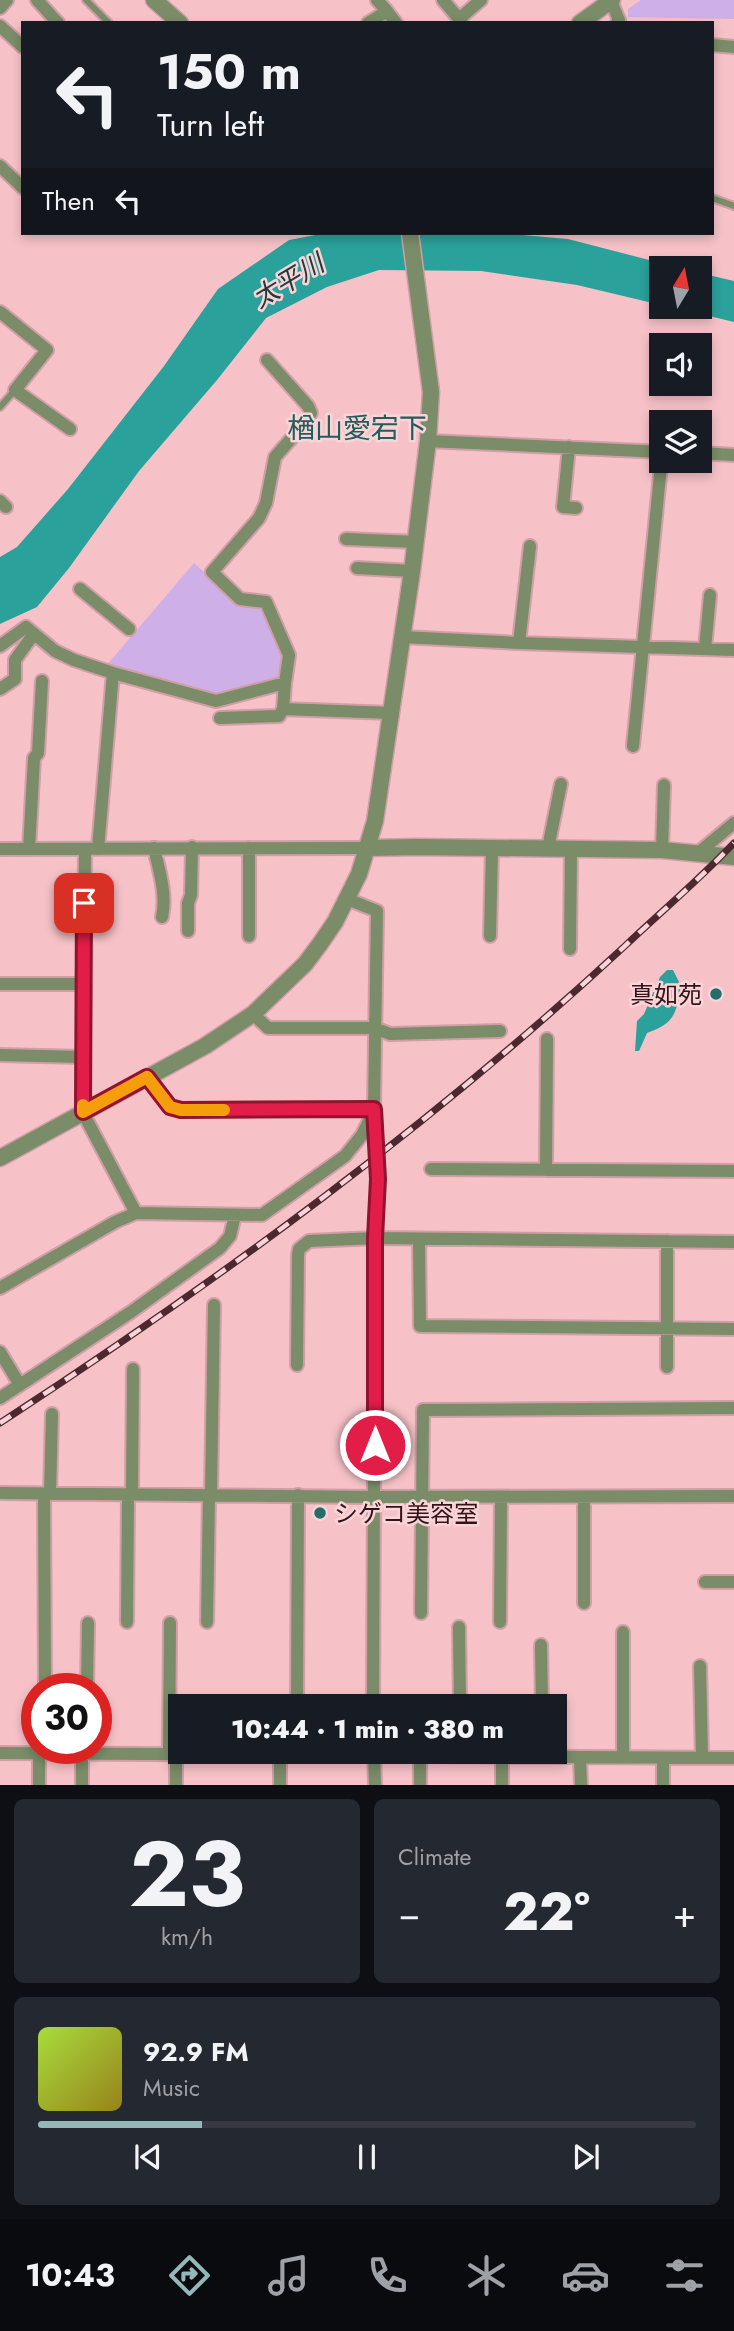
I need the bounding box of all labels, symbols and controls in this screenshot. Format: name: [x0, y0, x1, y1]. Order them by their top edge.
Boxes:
text: 150 m: [157, 37, 301, 107]
icon: left: [42, 49, 133, 140]
text: Turn left: [157, 102, 264, 148]
text: Then: [42, 182, 95, 220]
icon: left: [109, 182, 147, 220]
water label: 太平川: [245, 243, 334, 317]
north arrow: [649, 256, 712, 318]
map controls: [649, 256, 712, 473]
button: sound: [649, 333, 712, 396]
district label: 楢山愛宕下: [287, 408, 427, 449]
button: layers: [649, 410, 712, 473]
pin: [54, 873, 114, 933]
icon: arrive: [65, 884, 103, 922]
place label: 真如苑: [630, 977, 702, 1012]
marker: 真如苑: [708, 986, 724, 1002]
position arrow: [338, 1408, 412, 1482]
place label: シゲコ美容室: [334, 1496, 478, 1531]
marker: シゲコ美容室: [312, 1505, 328, 1521]
speed limit sign: 30: [21, 1673, 112, 1764]
text: 10:44 · 1 min · 380 m: [231, 1710, 504, 1748]
text: 23: [129, 1809, 245, 1940]
text: Climate: [398, 1840, 471, 1874]
text: 22°: [503, 1874, 590, 1950]
text: −: [398, 1886, 420, 1941]
text: +: [673, 1886, 696, 1941]
text: km/h: [161, 1920, 213, 1954]
text: 92.9 FM: [143, 2033, 249, 2071]
text: Music: [143, 2071, 200, 2105]
icon: previous: [129, 2138, 167, 2176]
icon: pause: [348, 2138, 386, 2176]
icon: next: [567, 2138, 605, 2176]
icon: directions: [165, 2251, 214, 2300]
icon: music: [264, 2251, 313, 2300]
icon: phone: [363, 2251, 412, 2300]
icon: climate: [462, 2251, 511, 2300]
icon: car: [561, 2251, 610, 2300]
icon: filters: [660, 2251, 709, 2300]
text: 10:43: [25, 2252, 115, 2298]

